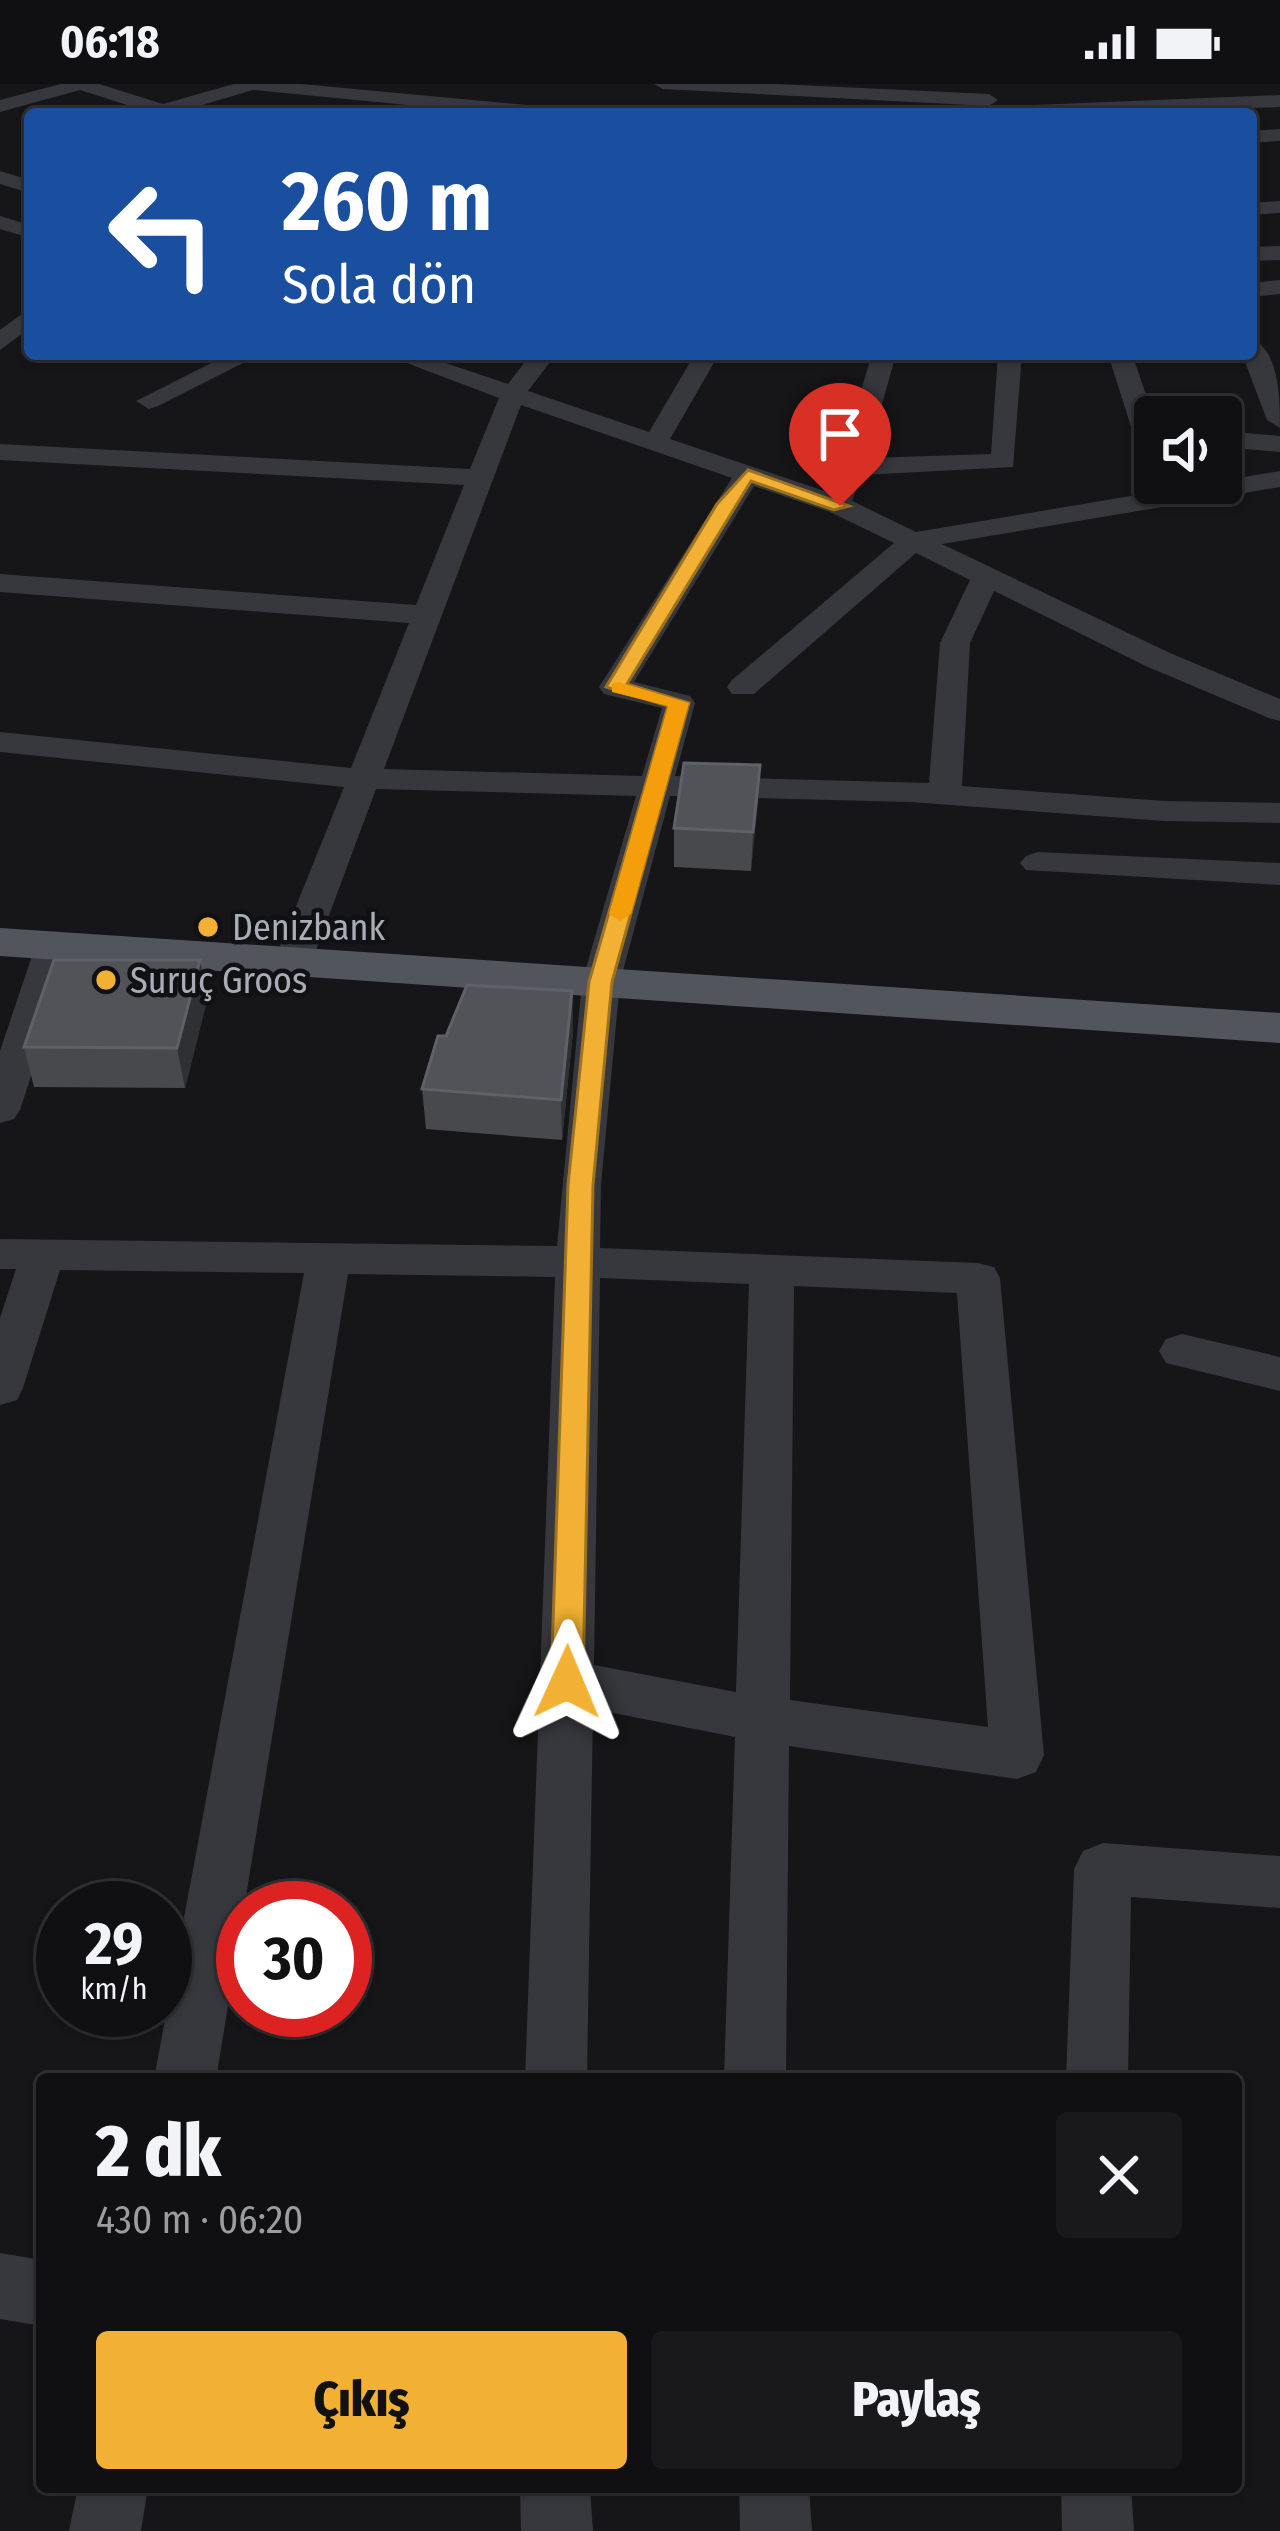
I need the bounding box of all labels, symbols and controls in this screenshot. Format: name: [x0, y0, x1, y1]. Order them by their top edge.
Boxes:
text: 06:18: [60, 15, 160, 69]
text: 260 m: [282, 151, 492, 252]
icon: left: [84, 156, 240, 312]
text: Sola dön: [282, 253, 476, 317]
pin: [789, 383, 891, 506]
map controls: [1134, 396, 1242, 504]
button: sound: [1134, 396, 1242, 504]
icon: arrive: [807, 401, 873, 467]
place label: Denizbank: [232, 906, 385, 950]
marker: Denizbank: [195, 914, 221, 940]
place label: Suruç Groos: [130, 959, 307, 1003]
marker: Suruç Groos: [93, 967, 119, 993]
position arrow: [504, 1619, 630, 1745]
speed limit sign: 30: [216, 1881, 372, 2037]
text: 29: [85, 1908, 143, 1980]
text: km/h: [81, 1971, 147, 2007]
text: 2 dk: [96, 2109, 221, 2195]
button: close: [1056, 2112, 1182, 2238]
text: 430 m · 06:20: [96, 2197, 303, 2243]
button: Çıkış: [96, 2331, 627, 2469]
button: Paylaş: [651, 2331, 1182, 2469]

